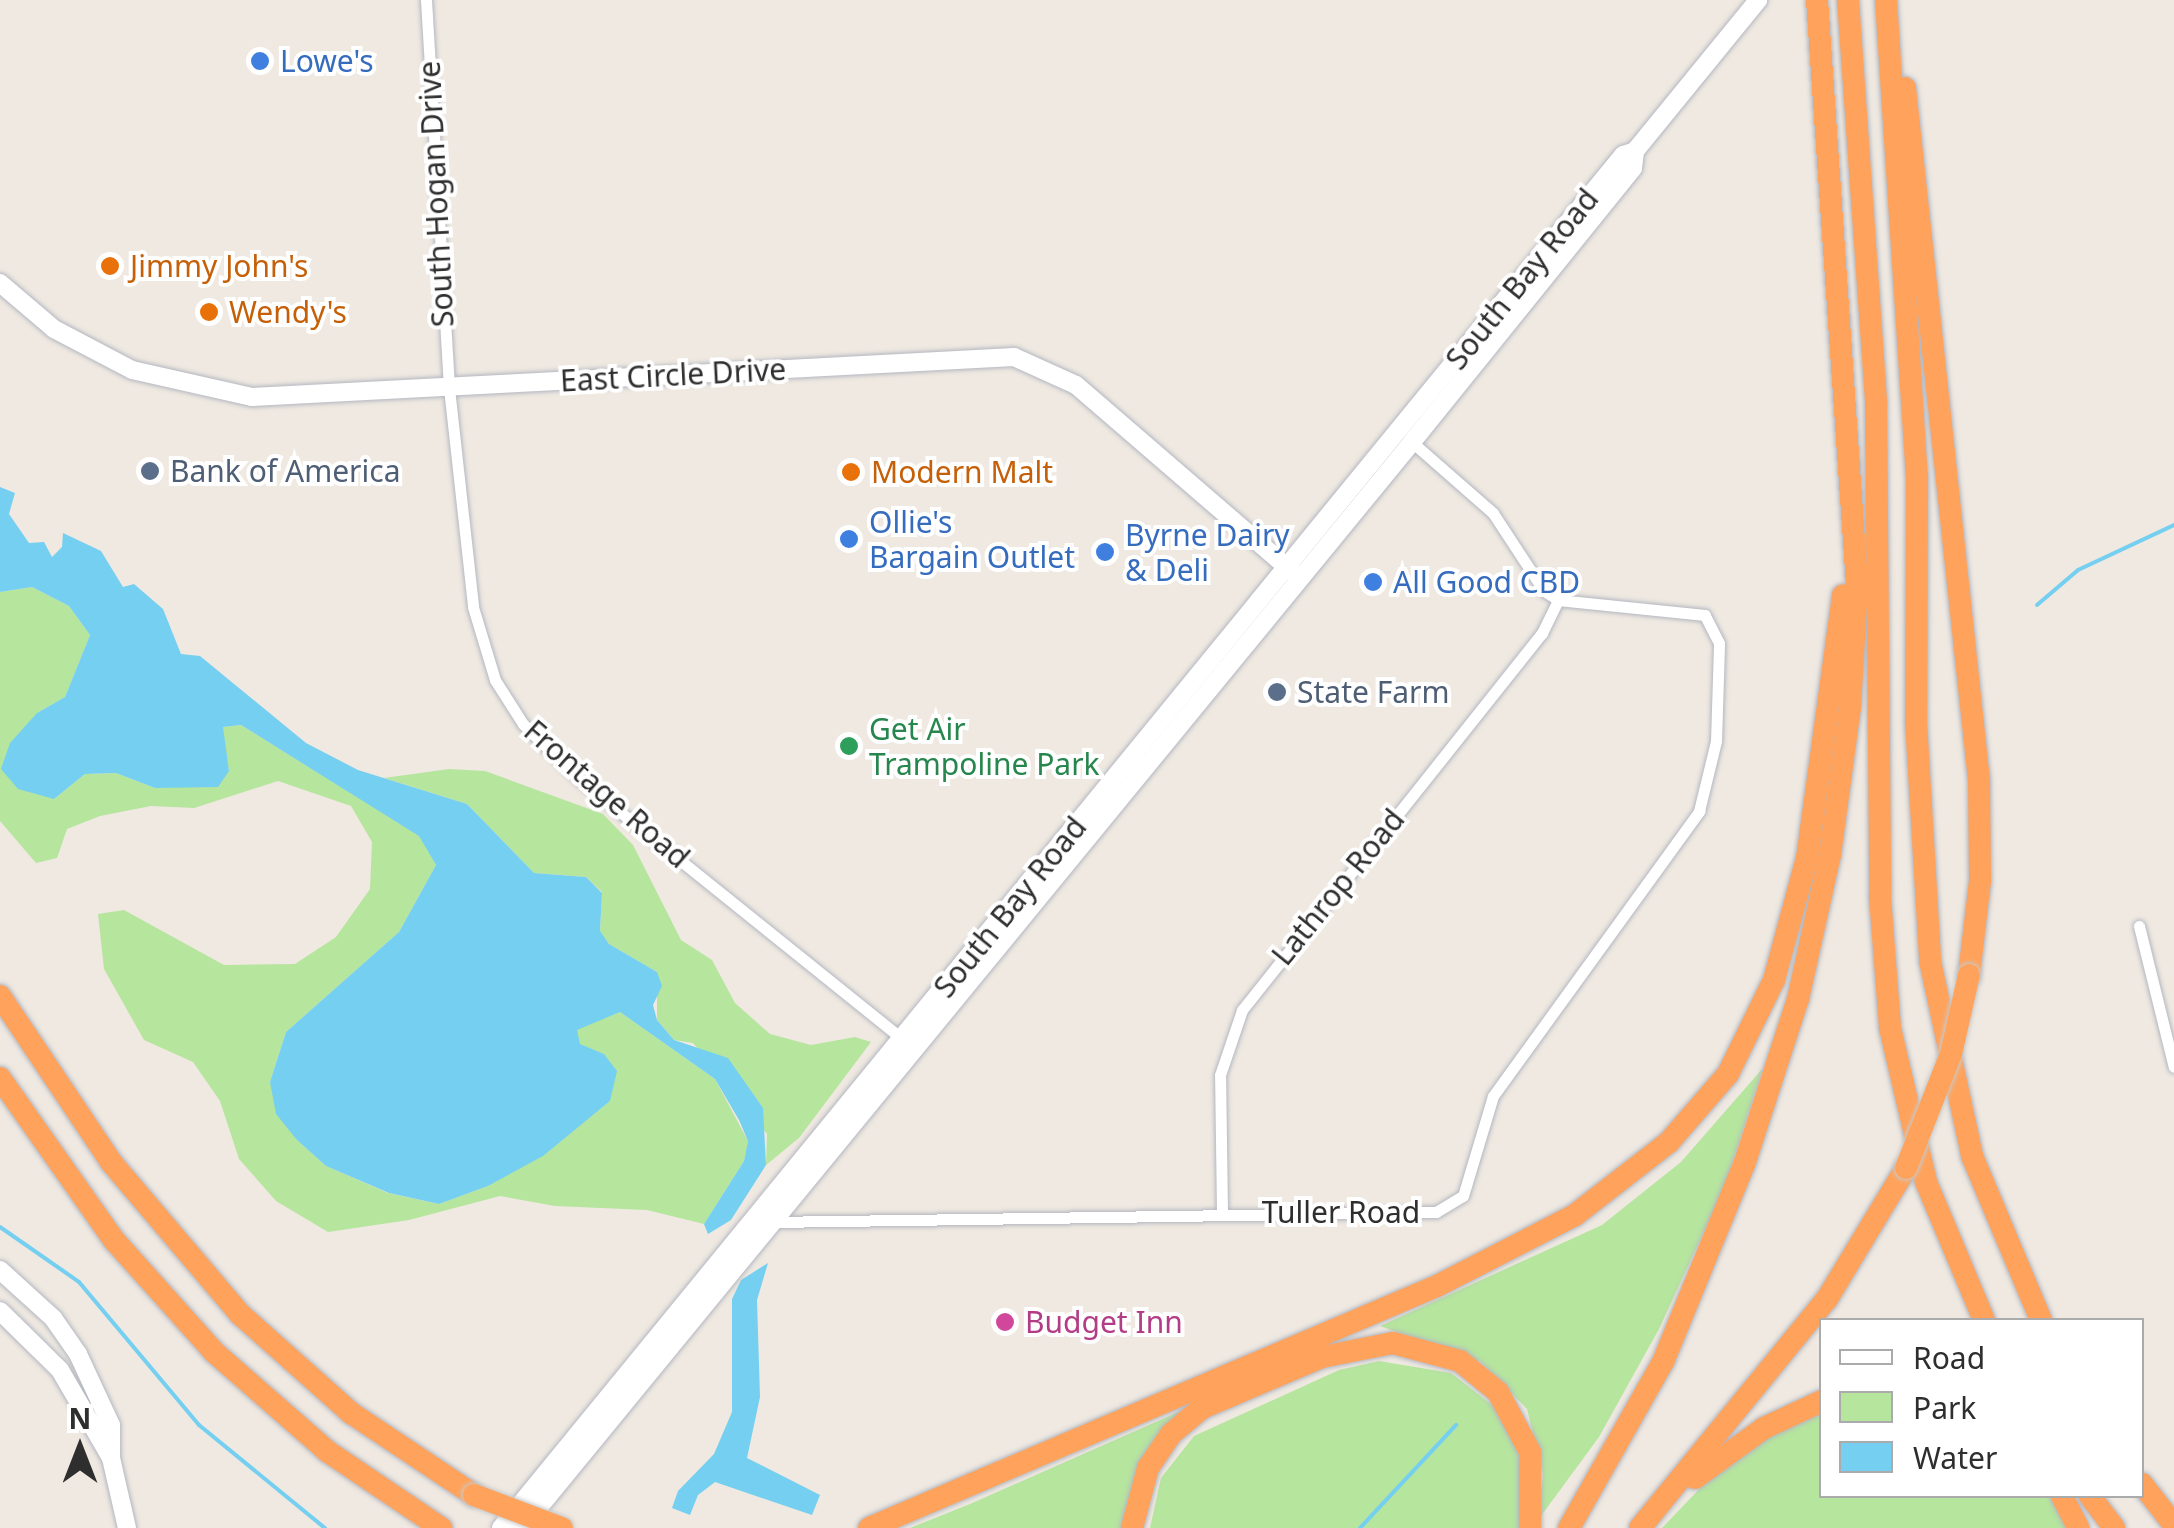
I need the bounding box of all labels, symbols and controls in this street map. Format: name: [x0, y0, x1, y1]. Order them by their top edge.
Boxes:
place label: Lowe's: [280, 43, 374, 79]
marker: Lowe's: [249, 50, 271, 72]
street label: South Hogan Drive: [411, 60, 461, 328]
street label: South Bay Road: [1438, 181, 1606, 377]
place label: Jimmy John's: [130, 248, 308, 284]
marker: Jimmy John's: [99, 255, 121, 277]
place label: Wendy's: [229, 294, 347, 330]
marker: Wendy's: [198, 301, 220, 323]
street label: East Circle Drive: [559, 351, 787, 399]
place label: Bank of America: [170, 453, 400, 489]
place label: Modern Malt: [871, 454, 1053, 490]
marker: Bank of America: [139, 460, 161, 482]
marker: Modern Malt: [840, 461, 862, 483]
place label: Ollie's Bargain Outlet: [869, 504, 1075, 574]
place label: Byrne Dairy & Deli: [1125, 517, 1290, 588]
marker: Ollie's Bargain Outlet: [838, 528, 860, 550]
marker: Byrne Dairy & Deli: [1094, 541, 1116, 563]
place label: All Good CBD: [1393, 564, 1580, 600]
marker: All Good CBD: [1362, 571, 1384, 593]
place label: State Farm: [1297, 674, 1450, 710]
marker: State Farm: [1266, 681, 1288, 703]
place label: Get Air Trampoline Park: [869, 711, 1100, 782]
street label: Frontage Road: [517, 713, 697, 875]
marker: Get Air Trampoline Park: [838, 735, 860, 757]
street label: Lathrop Road: [1264, 802, 1412, 972]
street label: South Bay Road: [926, 809, 1094, 1005]
street label: Tuller Road: [1262, 1194, 1420, 1230]
place label: Budget Inn: [1025, 1304, 1183, 1340]
marker: Budget Inn: [994, 1311, 1016, 1333]
legend: [1819, 1318, 2144, 1498]
text: Road: [1913, 1337, 1985, 1378]
text: Park: [1913, 1387, 1976, 1428]
north arrow: [30, 1398, 130, 1498]
text: N: [69, 1399, 91, 1437]
text: Water: [1913, 1437, 1997, 1478]

